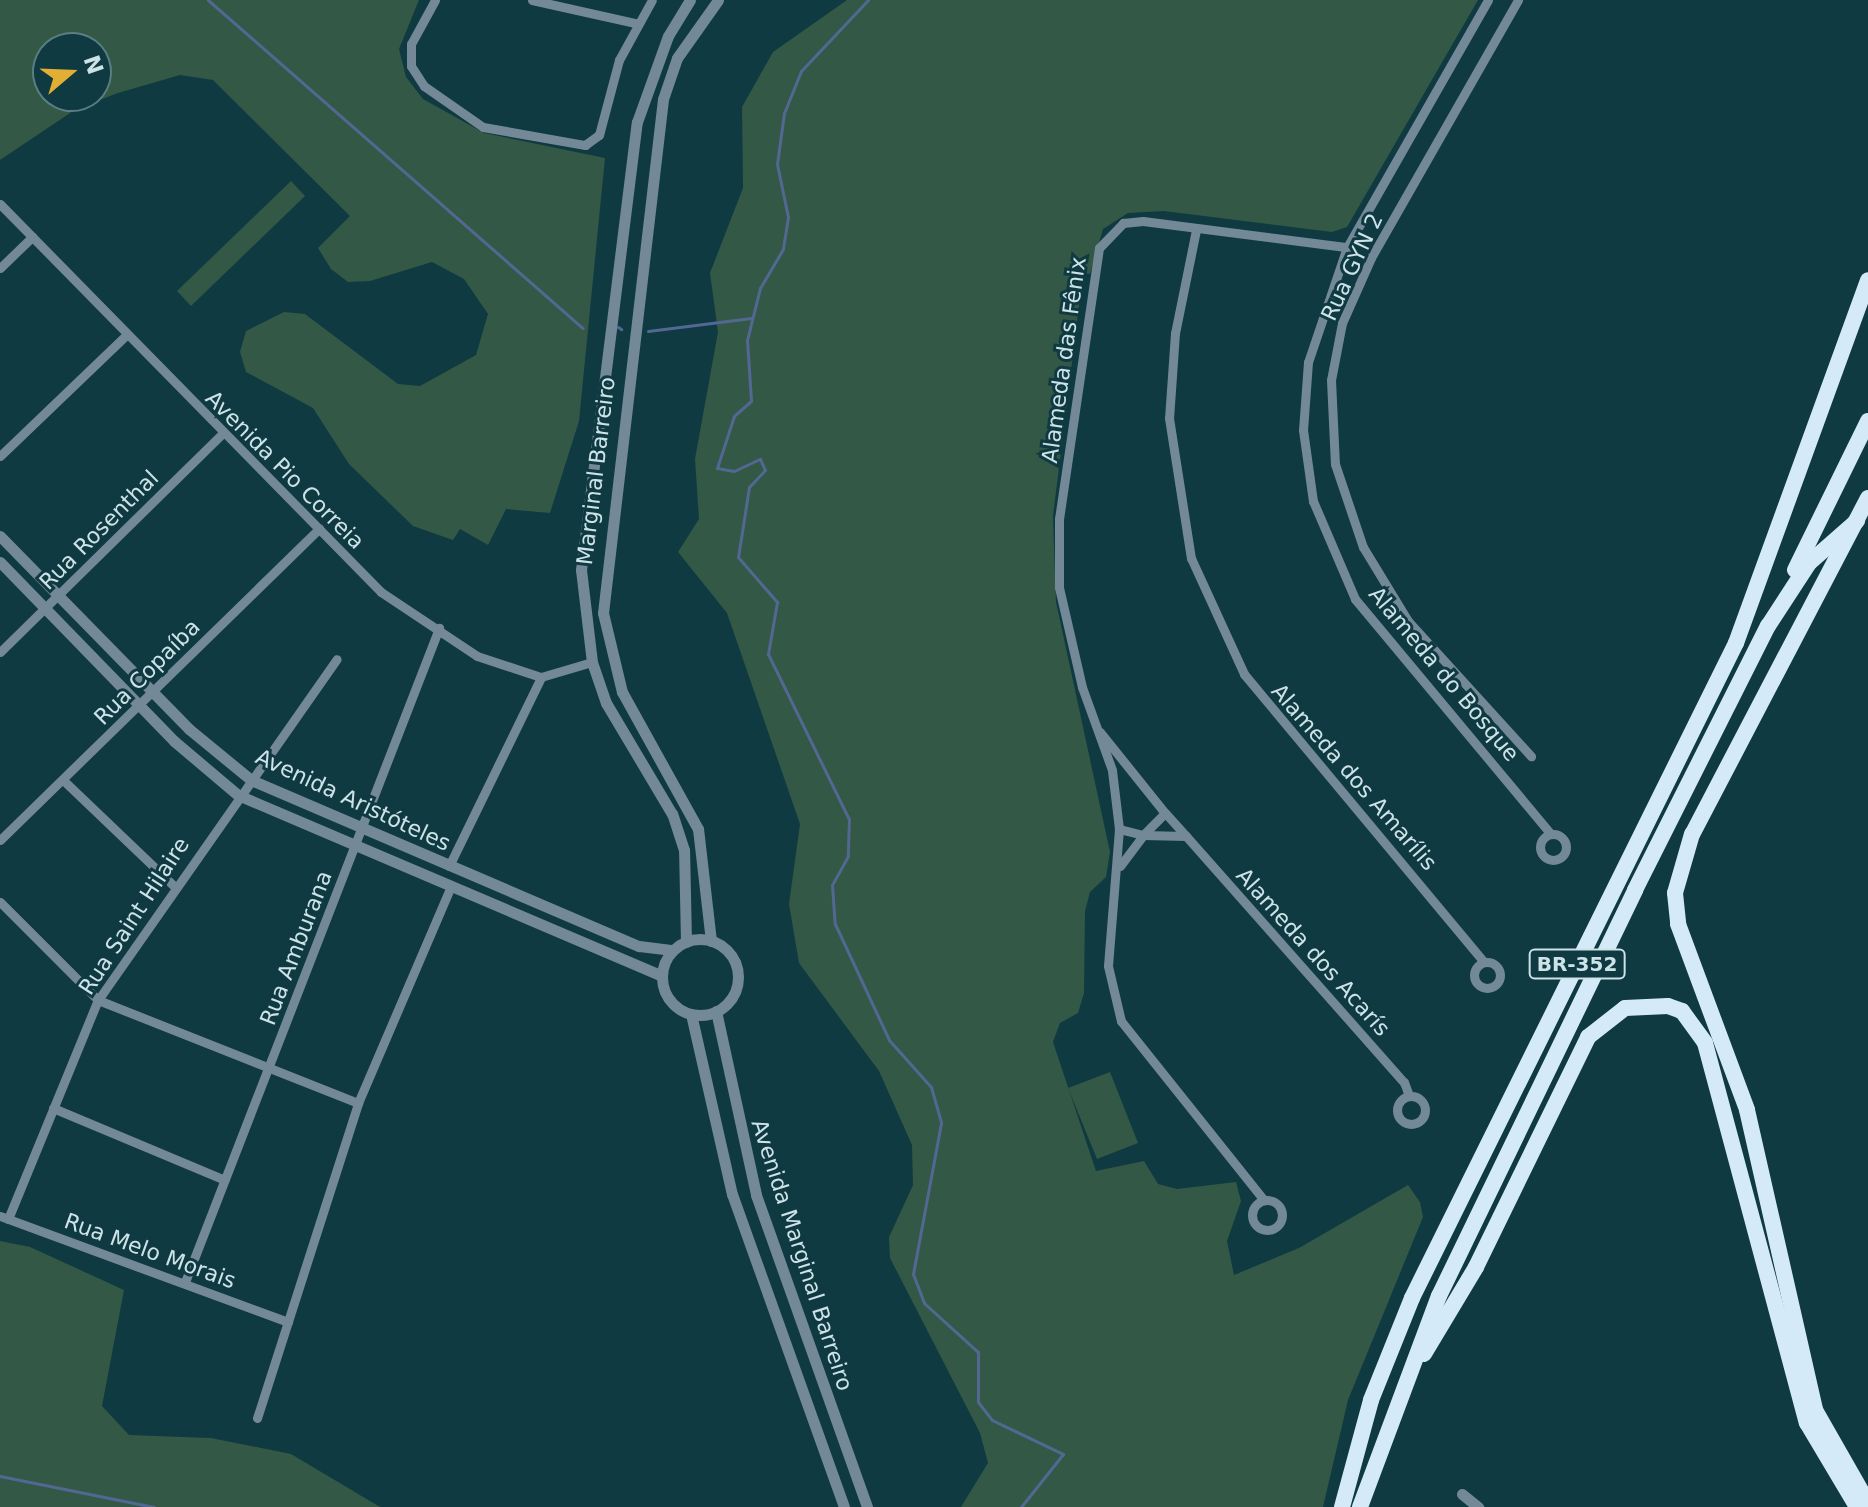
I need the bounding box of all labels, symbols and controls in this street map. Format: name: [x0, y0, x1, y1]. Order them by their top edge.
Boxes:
north arrow: [32, 32, 112, 112]
text: N: [78, 52, 108, 77]
street label: Rua GYN 2: [1316, 209, 1388, 325]
street label: Alameda das Fênix: [1036, 255, 1092, 465]
street label: Marginal Barreiro: [571, 376, 621, 566]
street label: Avenida Pio Correia: [200, 385, 370, 555]
street label: Rua Rosenthal: [34, 465, 164, 595]
street label: Alameda do Bosque: [1363, 581, 1525, 767]
street label: Rua Copaíba: [89, 614, 205, 730]
street label: Alameda dos Amarílis: [1266, 678, 1442, 876]
street label: Avenida Aristóteles: [251, 743, 455, 857]
street label: Rua Saint Hilaire: [73, 832, 195, 1000]
street label: Alameda dos Acarís: [1231, 863, 1395, 1041]
street label: Rua Amburana: [254, 867, 338, 1029]
road number: BR-352: [1527, 948, 1627, 980]
street label: Avenida Marginal Barreiro: [746, 1116, 858, 1394]
street label: Rua Melo Morais: [61, 1208, 239, 1294]

